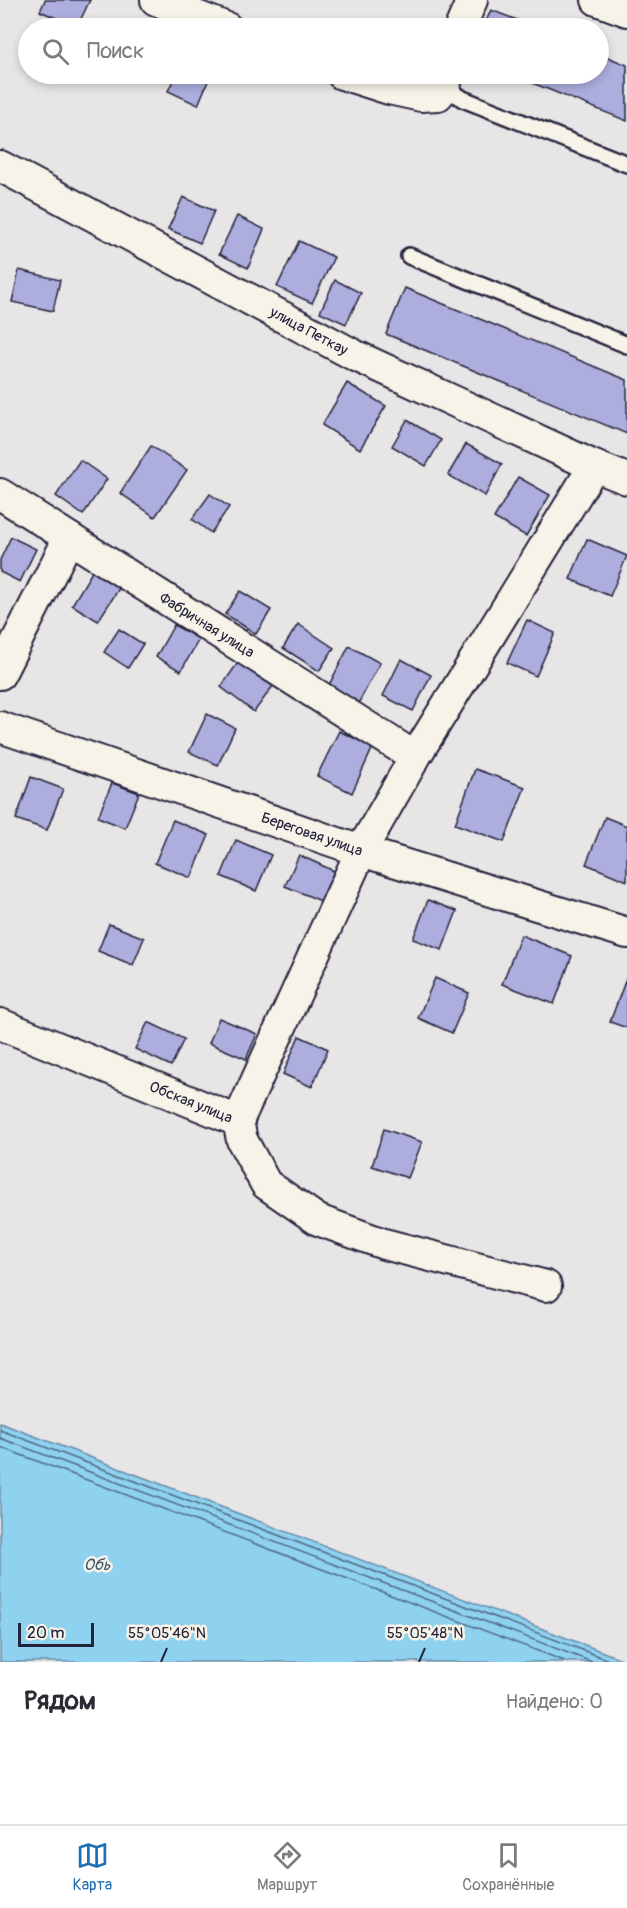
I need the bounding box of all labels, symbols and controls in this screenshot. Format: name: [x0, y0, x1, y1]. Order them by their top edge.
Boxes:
search box: [18, 18, 609, 84]
icon: search: [39, 35, 72, 68]
text: Поиск: [87, 37, 144, 65]
street label: улица Петкау: [266, 302, 352, 360]
street label: Фабричная улица: [156, 589, 258, 662]
street label: Береговая улица: [259, 808, 365, 861]
street label: Обская улица: [146, 1077, 235, 1128]
water label: Обь: [84, 1555, 111, 1575]
scale bar: [18, 1620, 94, 1648]
text: 20 m: [27, 1623, 65, 1643]
text: 55°05'46"N: [128, 1624, 206, 1643]
text: 55°05'48"N: [387, 1624, 463, 1643]
text: Рядом: [24, 1685, 96, 1717]
text: Найдено: 0: [506, 1689, 603, 1714]
tab: Карта: [72, 1839, 112, 1895]
tab: Маршрут: [257, 1839, 317, 1895]
tab: Сохранённые: [462, 1839, 555, 1895]

